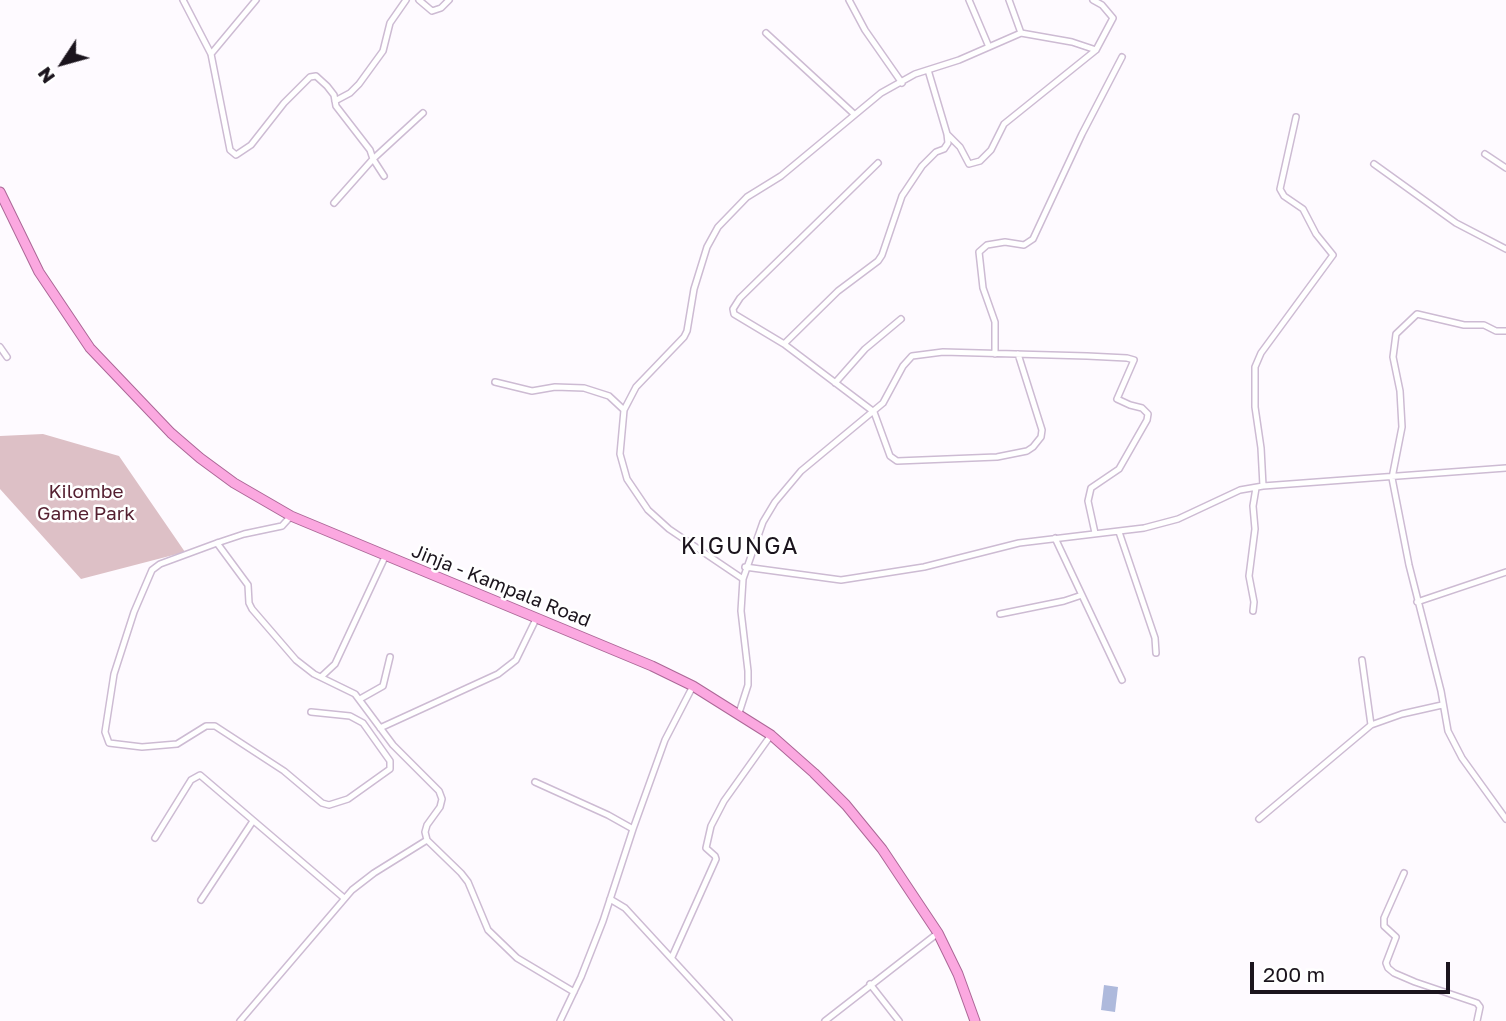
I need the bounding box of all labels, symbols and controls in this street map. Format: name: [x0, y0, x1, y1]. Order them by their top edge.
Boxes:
north arrow: [28, 28, 98, 98]
text: N: [32, 63, 59, 88]
park label: Kilombe Game Park: [37, 481, 135, 525]
district label: KIGUNGA: [682, 533, 798, 561]
street label: Jinja - Kampala Road: [408, 540, 594, 632]
scale bar: [1254, 948, 1454, 992]
text: 200 m: [1263, 961, 1325, 987]

